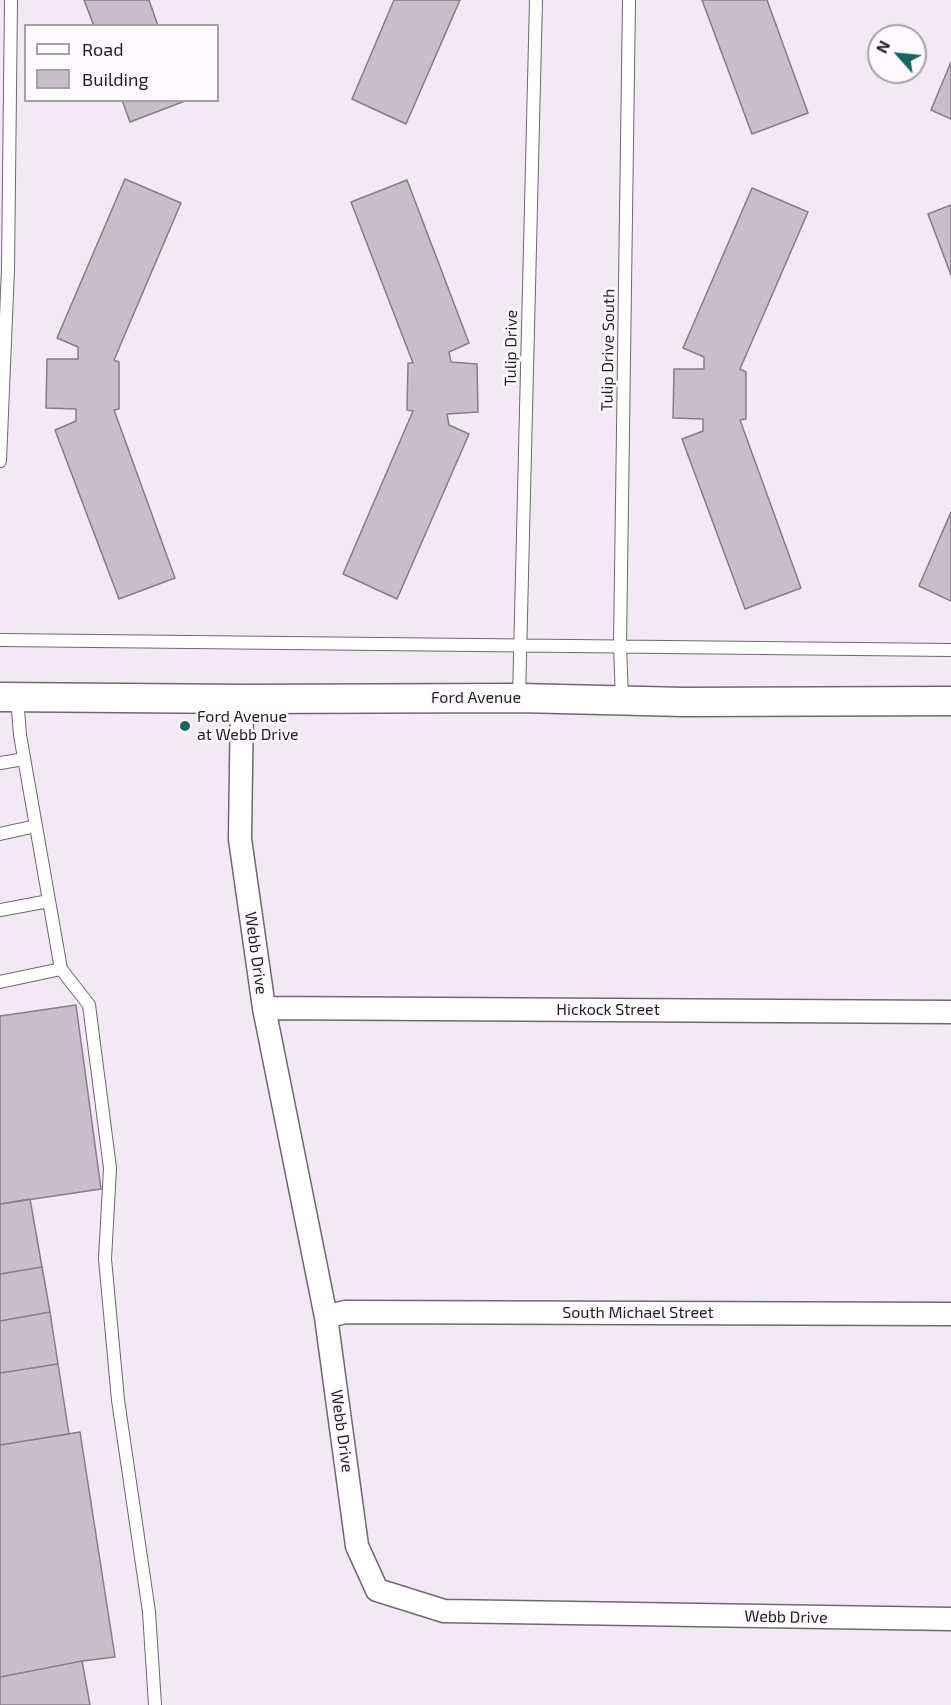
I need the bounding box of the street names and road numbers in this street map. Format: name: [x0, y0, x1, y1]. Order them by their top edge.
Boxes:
street label: Tulip Drive South: [597, 288, 619, 412]
street label: Tulip Drive: [501, 310, 521, 386]
street label: Ford Avenue: [431, 688, 521, 708]
street label: Webb Drive: [241, 910, 271, 996]
street label: Hickock Street: [556, 1000, 660, 1020]
street label: South Michael Street: [562, 1303, 714, 1323]
street label: Webb Drive: [327, 1388, 357, 1474]
street label: Webb Drive: [744, 1607, 828, 1627]

